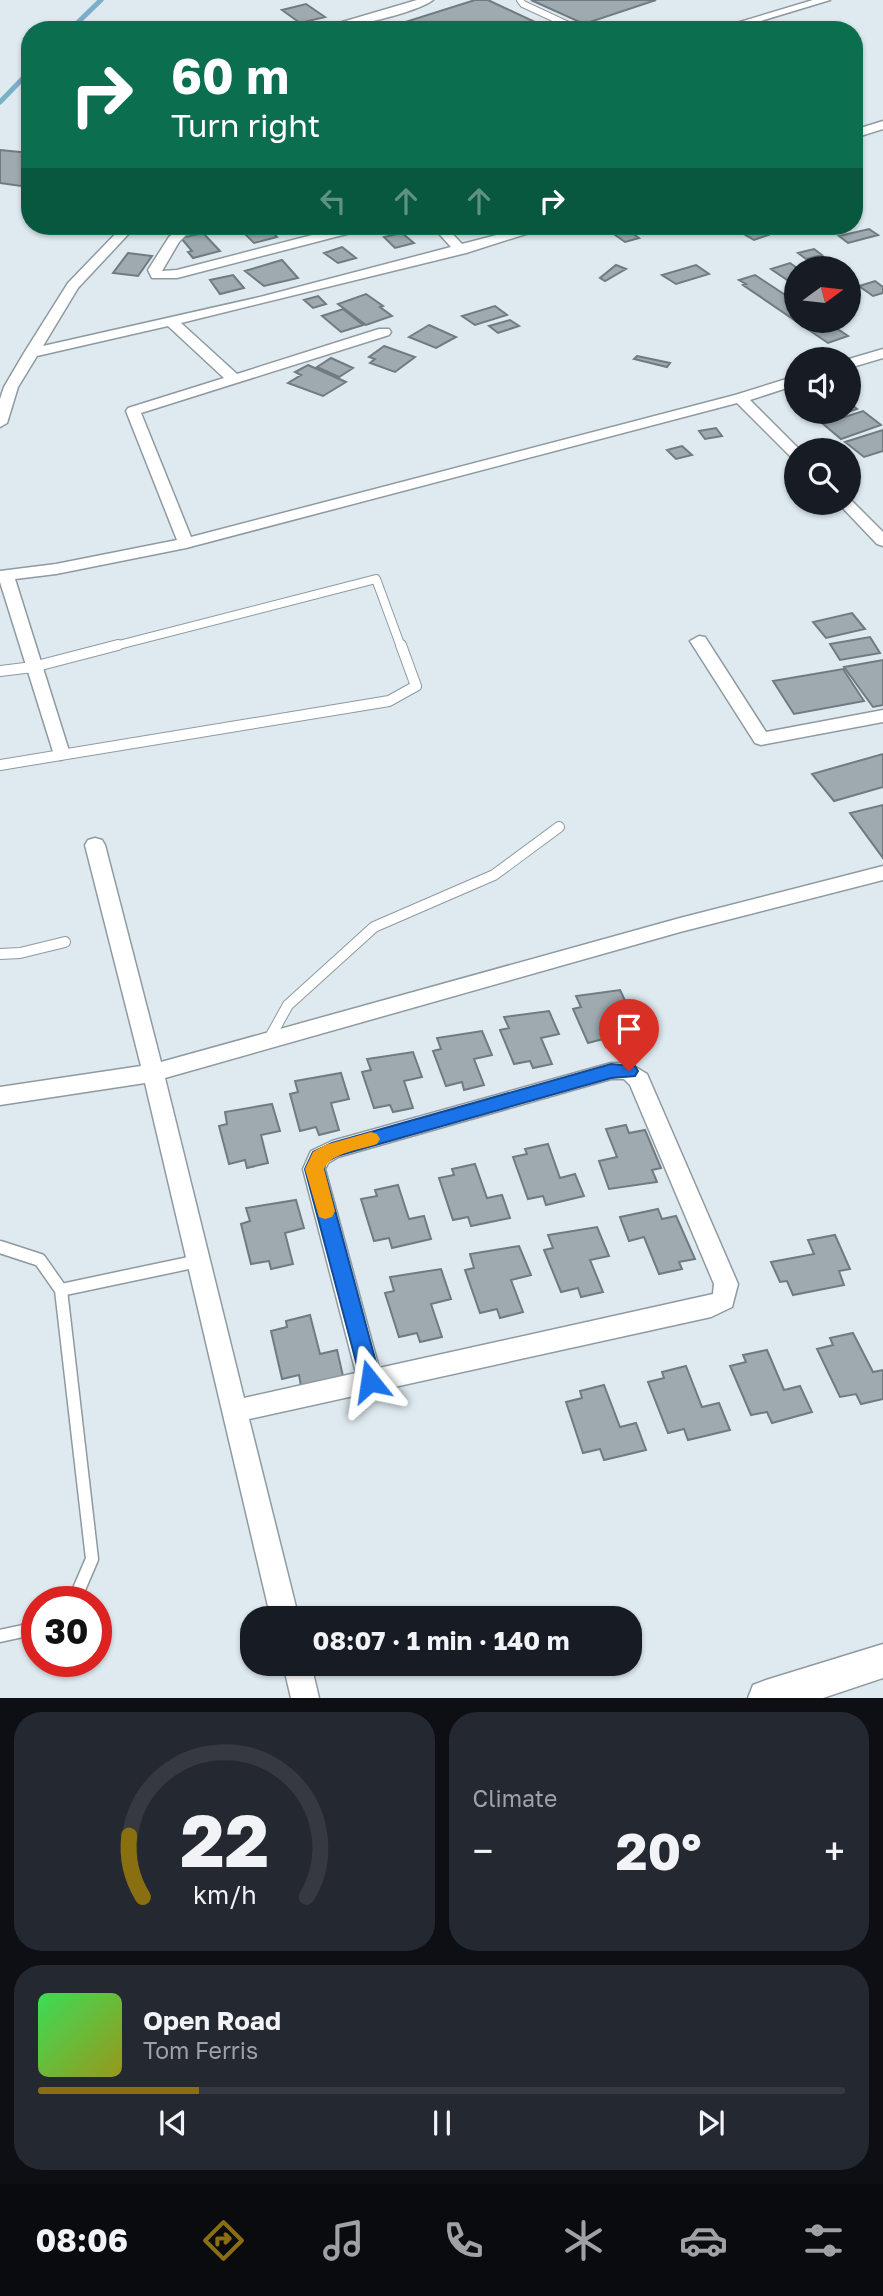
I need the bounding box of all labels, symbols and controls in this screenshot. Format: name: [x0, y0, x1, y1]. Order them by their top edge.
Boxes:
text: 60 m: [171, 46, 289, 105]
icon: right: [56, 49, 147, 140]
text: Turn right: [171, 106, 320, 144]
icon: left: [314, 182, 352, 220]
icon: ahead: [387, 182, 425, 220]
icon: ahead: [460, 182, 498, 220]
icon: right: [533, 182, 571, 220]
north arrow: [784, 256, 861, 332]
map controls: [784, 256, 861, 515]
button: sound: [784, 347, 861, 424]
button: search: [784, 438, 861, 515]
pin: [599, 999, 659, 1071]
icon: arrive: [610, 1010, 648, 1048]
position arrow: [333, 1344, 407, 1418]
speed limit sign: 30: [21, 1586, 112, 1677]
text: 08:07 · 1 min · 140 m: [313, 1625, 569, 1656]
text: Climate: [473, 1784, 557, 1812]
text: 22: [180, 1797, 269, 1884]
text: 20°: [616, 1819, 702, 1881]
text: −: [473, 1828, 493, 1873]
text: +: [824, 1828, 845, 1873]
text: km/h: [192, 1879, 256, 1910]
text: Open Road: [143, 2005, 281, 2036]
text: Tom Ferris: [143, 2036, 258, 2064]
icon: previous: [154, 2104, 192, 2142]
icon: pause: [423, 2104, 461, 2142]
icon: next: [692, 2104, 730, 2142]
icon: directions: [199, 2216, 248, 2265]
icon: music: [319, 2216, 368, 2265]
icon: phone: [439, 2216, 488, 2265]
icon: climate: [559, 2216, 608, 2265]
icon: car: [679, 2216, 728, 2265]
icon: filters: [799, 2216, 848, 2265]
text: 08:06: [35, 2221, 128, 2259]

